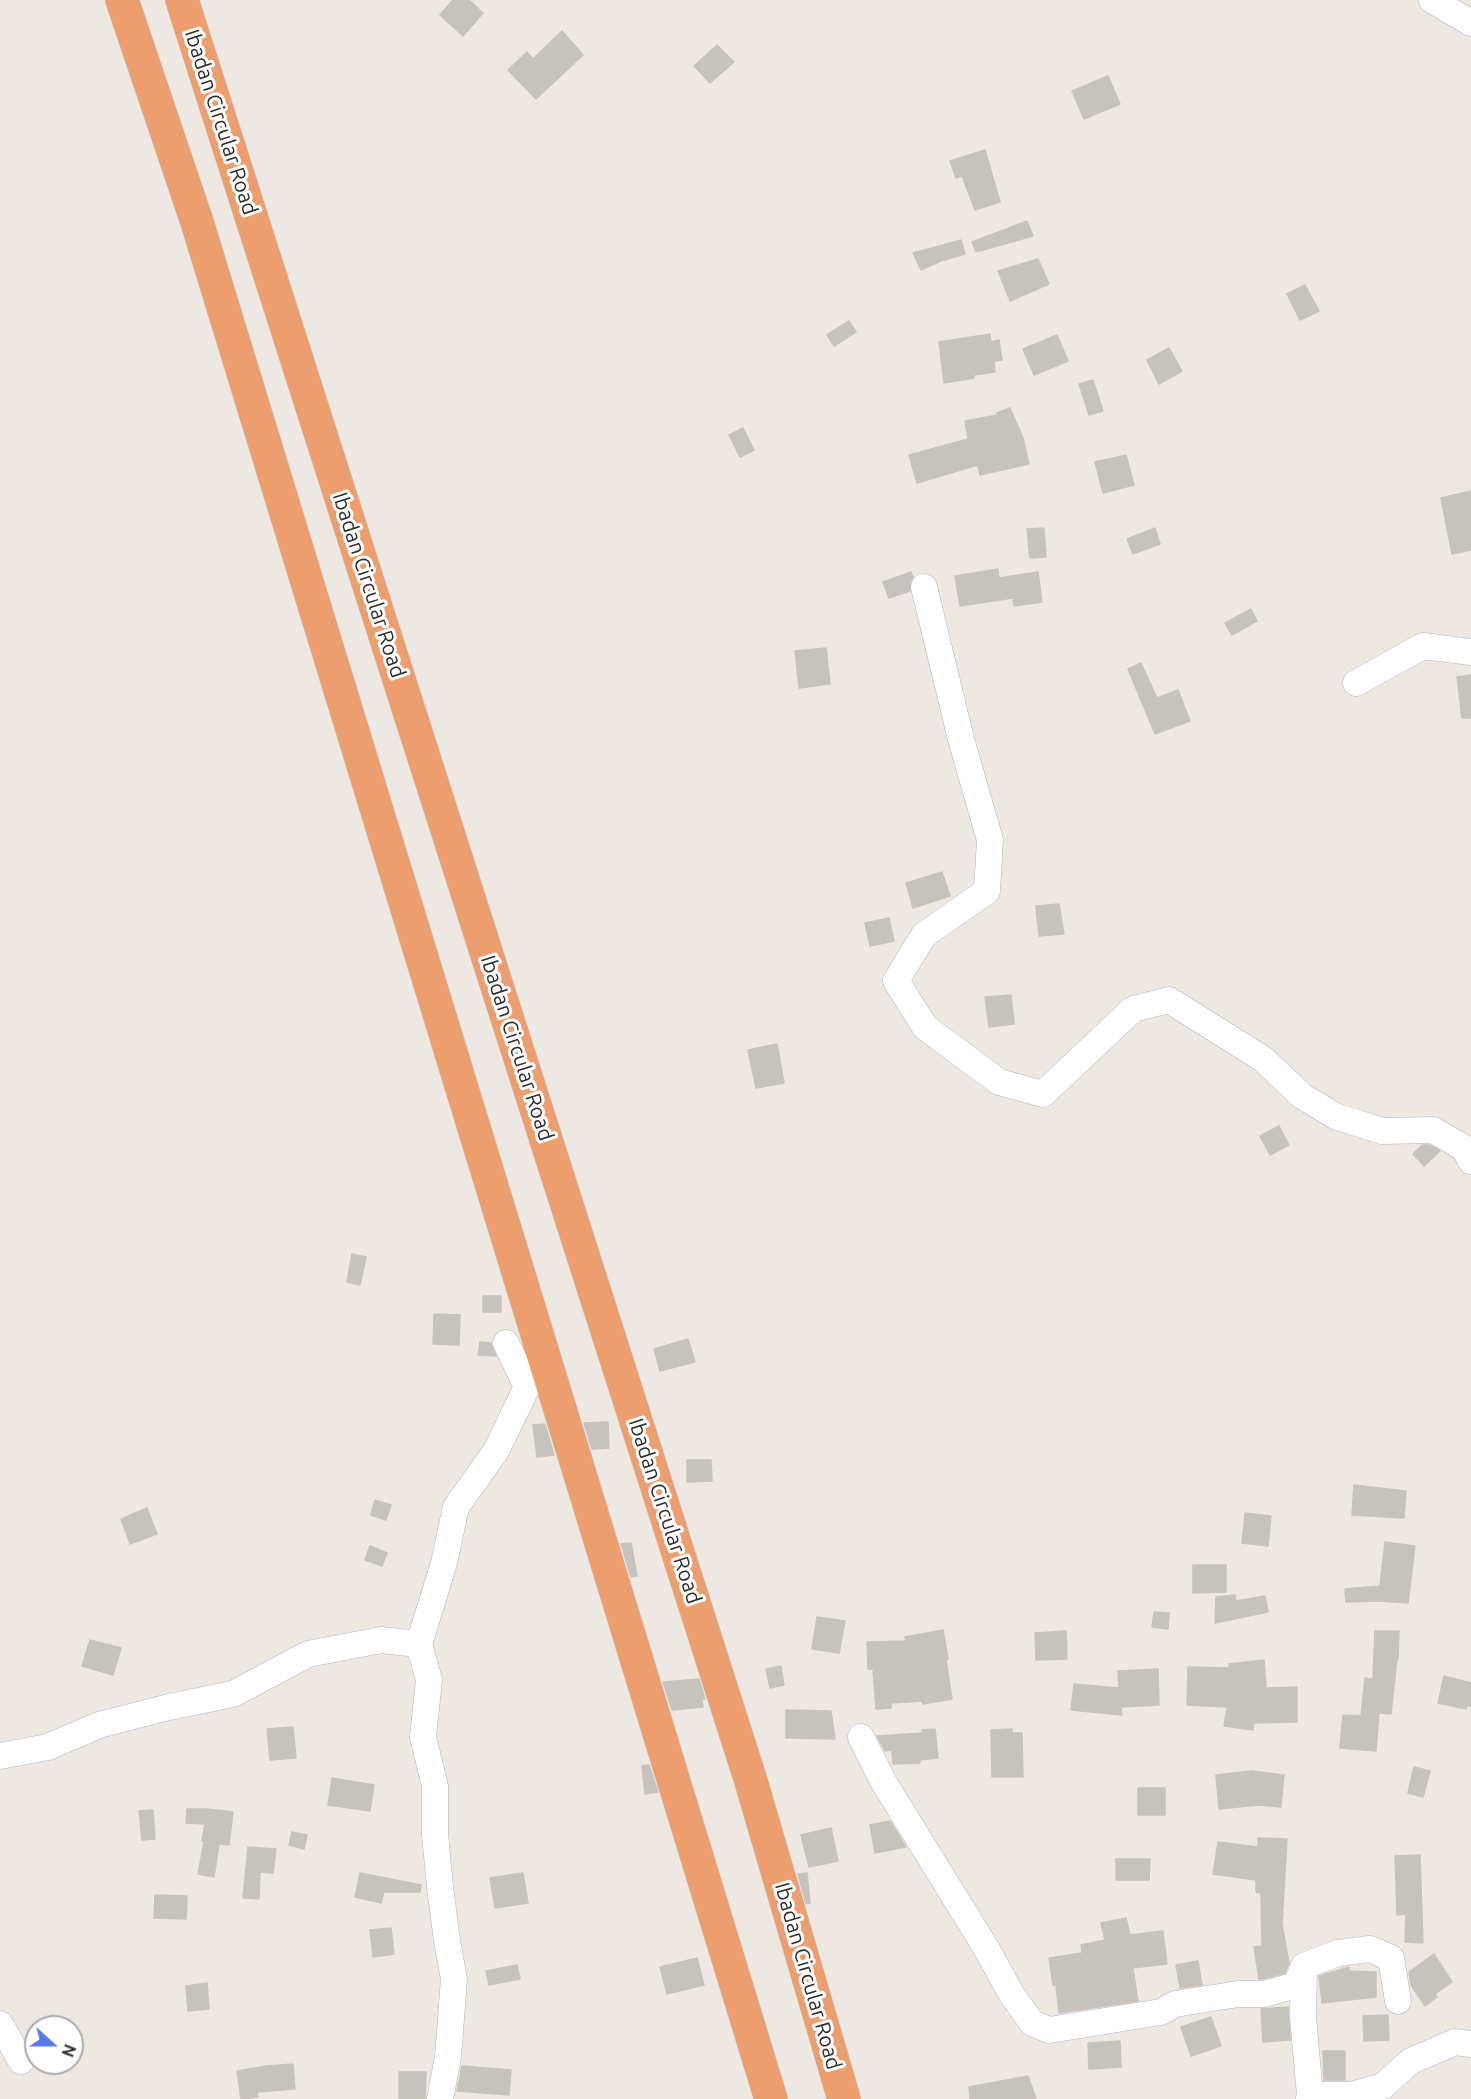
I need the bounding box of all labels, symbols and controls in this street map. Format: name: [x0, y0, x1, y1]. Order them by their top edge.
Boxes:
street label: Ibadan Circular Road: [179, 26, 263, 218]
street label: Ibadan Circular Road: [327, 489, 411, 681]
street label: Ibadan Circular Road: [475, 952, 559, 1144]
street label: Ibadan Circular Road: [623, 1415, 707, 1607]
street label: Ibadan Circular Road: [769, 1880, 847, 2072]
north arrow: [24, 2015, 84, 2075]
text: N: [58, 2042, 79, 2060]

